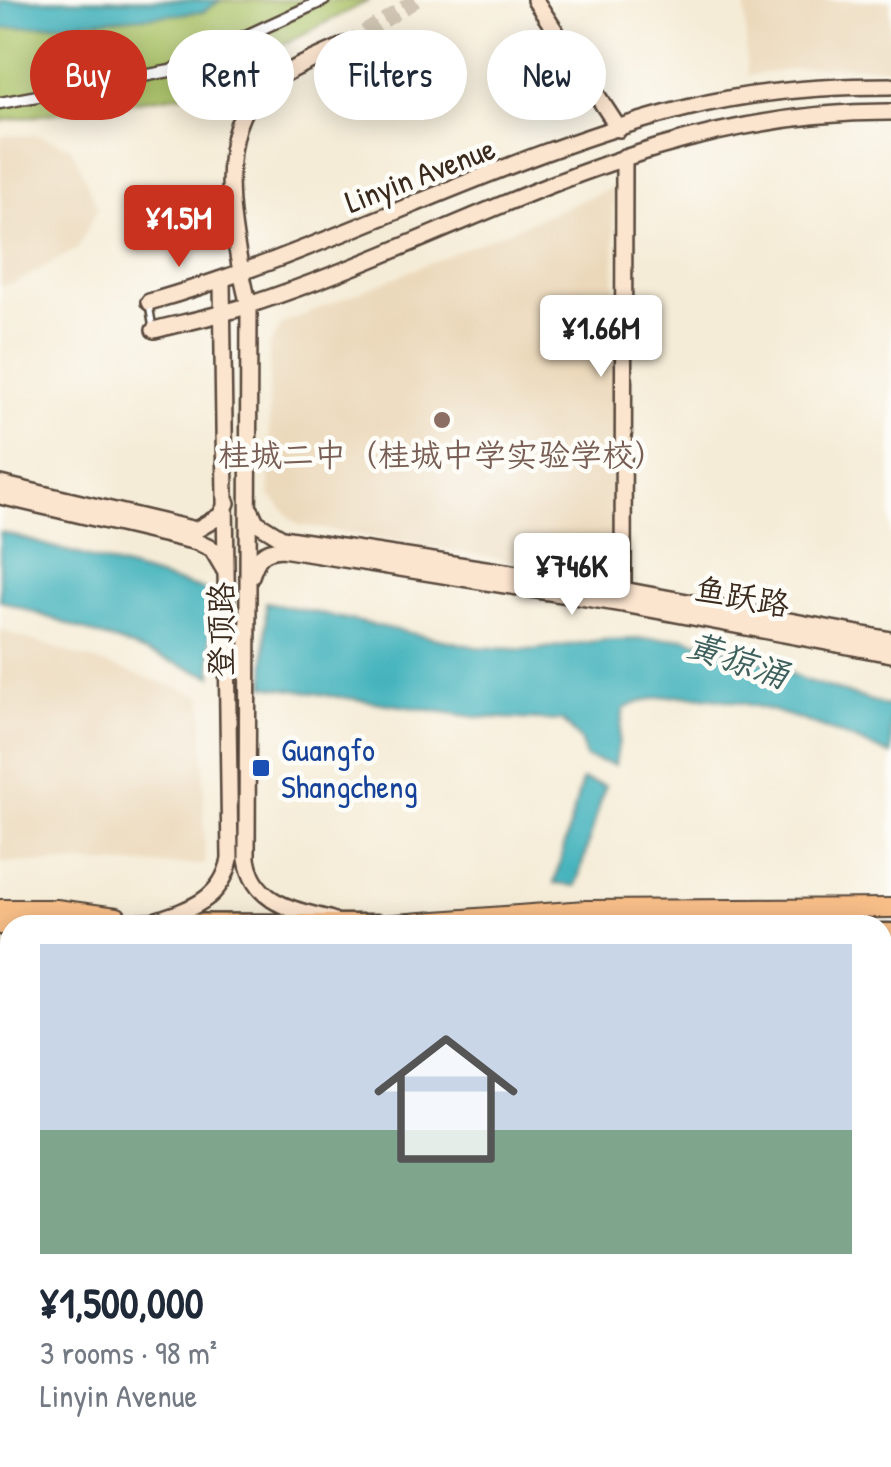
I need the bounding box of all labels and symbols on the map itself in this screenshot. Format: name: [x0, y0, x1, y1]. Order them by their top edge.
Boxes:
street label: Linyin Avenue: [339, 126, 501, 223]
pin: ¥1.5M: [109, 185, 249, 270]
pin: ¥1.66M: [520, 295, 682, 380]
marker: 桂城二中（桂城中学实验学校）: [431, 409, 453, 431]
place label: 桂城二中（桂城中学实验学校）: [218, 433, 666, 476]
pin: ¥746K: [502, 533, 642, 618]
street label: 鱼跃路: [691, 567, 793, 626]
street label: 登顶路: [199, 582, 242, 678]
water label: 黄猄涌: [681, 620, 796, 699]
place label: Guangfo Shangcheng: [281, 728, 418, 808]
marker: Guangfo Shangcheng: [250, 757, 272, 779]

